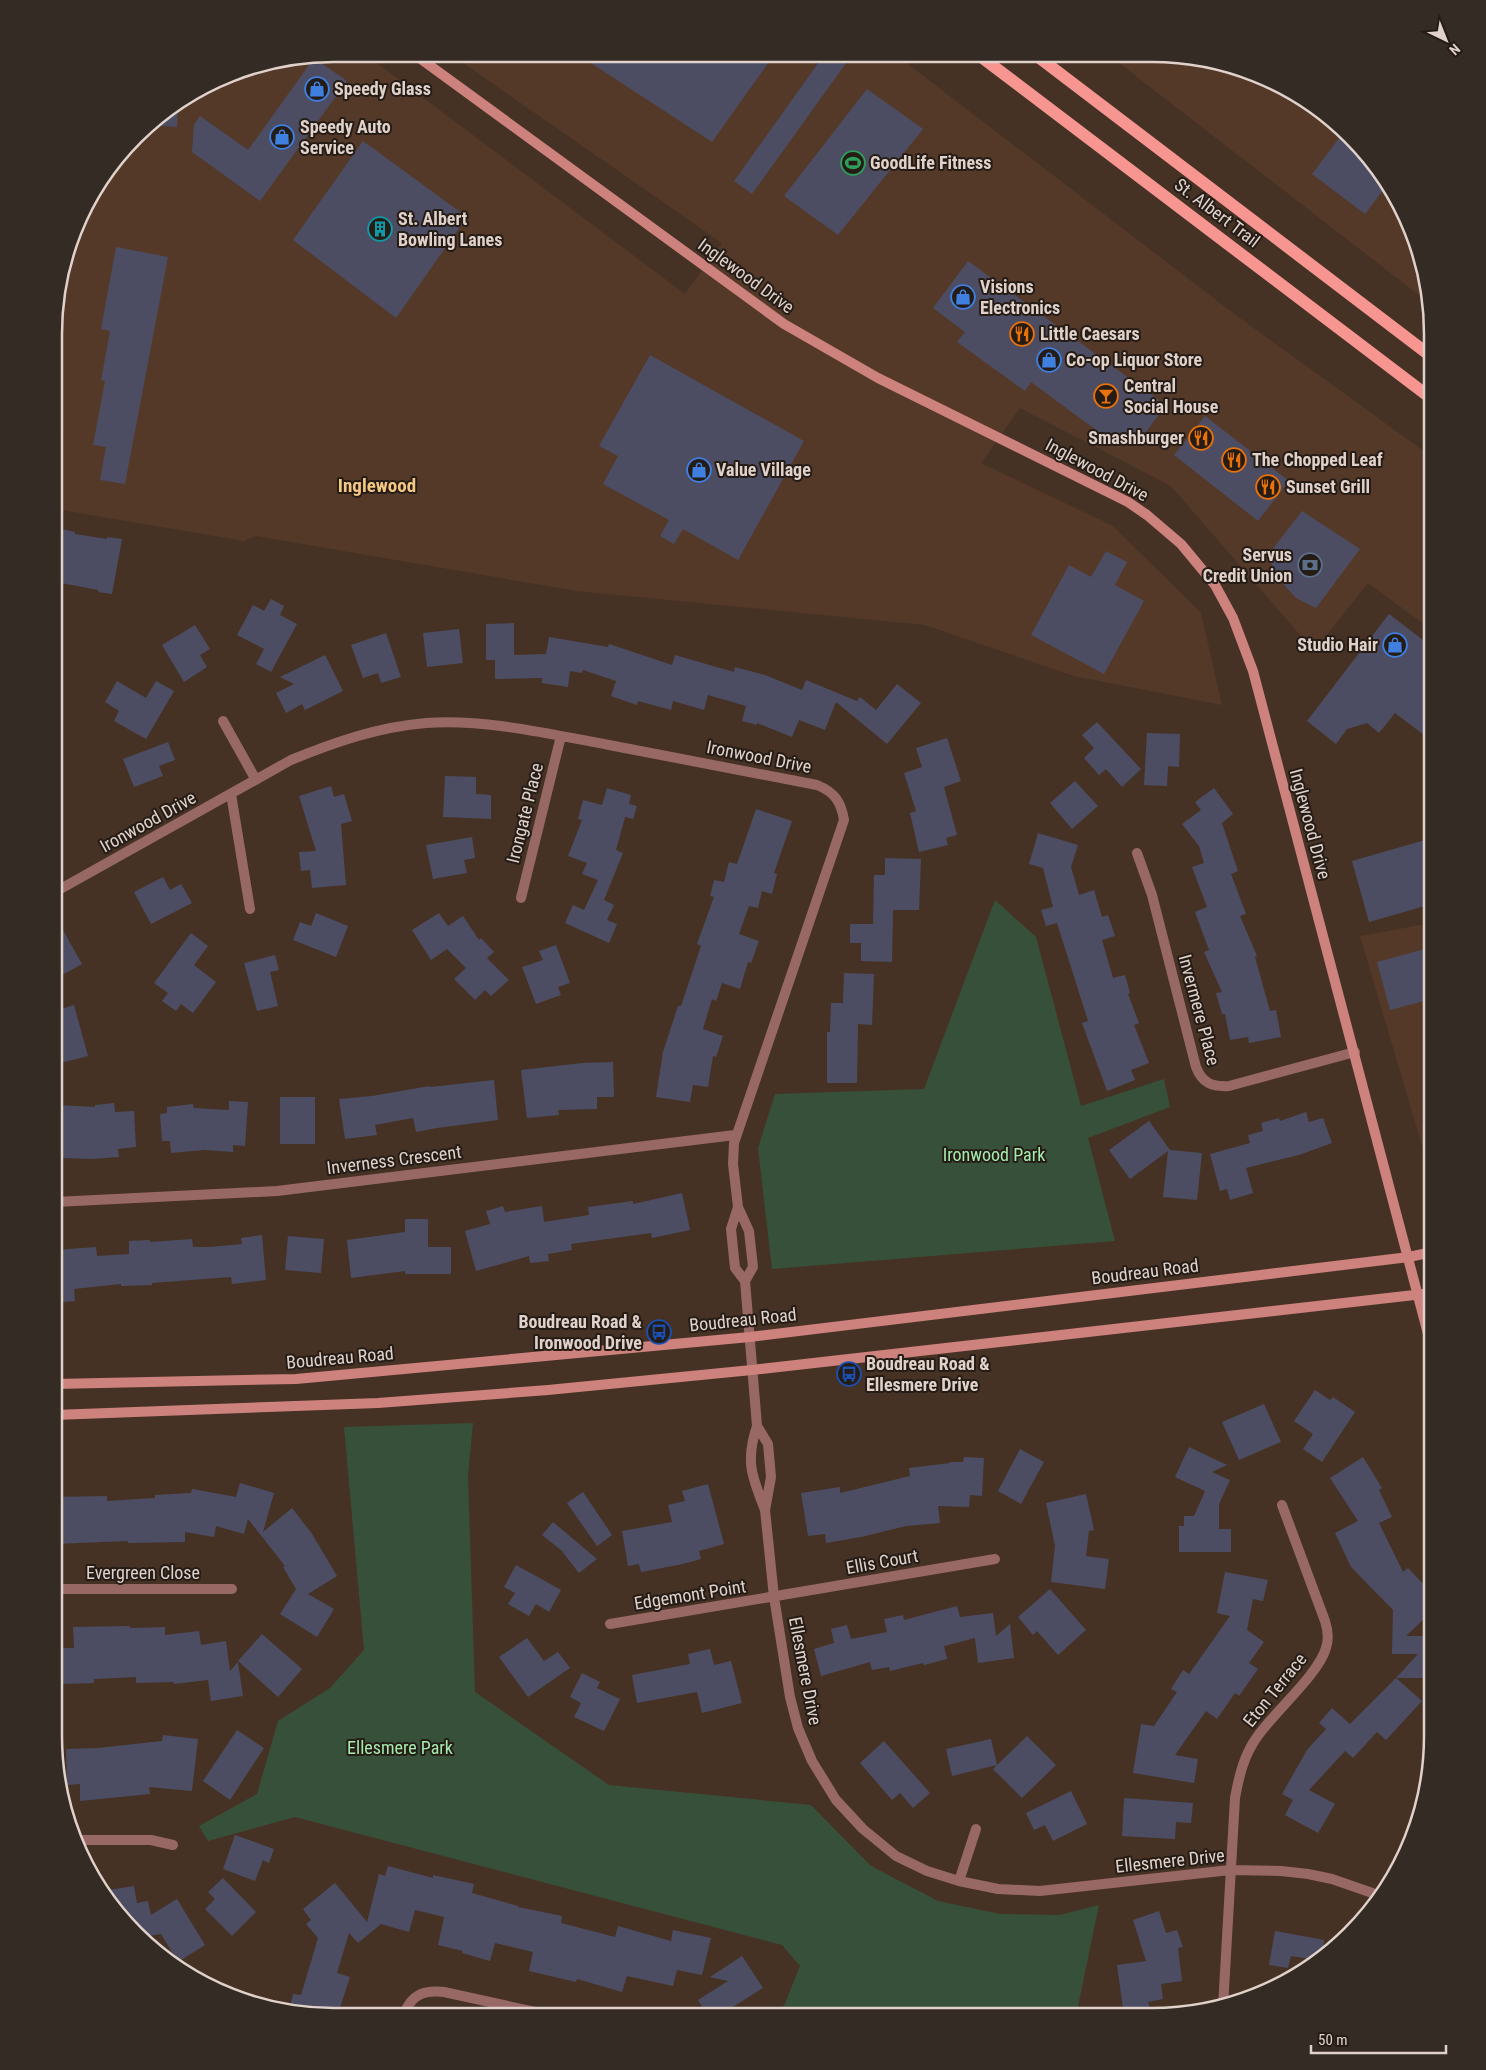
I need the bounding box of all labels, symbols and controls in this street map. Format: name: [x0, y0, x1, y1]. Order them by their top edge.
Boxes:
north arrow: [1421, 15, 1471, 65]
text: N: [1446, 41, 1463, 58]
shop icon: Speedy Glass: [304, 76, 330, 102]
place label: Speedy Glass: [334, 78, 431, 99]
place label: Speedy Auto Service: [300, 116, 391, 158]
shop icon: Speedy Auto Service: [269, 124, 295, 150]
sports icon: GoodLife Fitness: [840, 150, 866, 176]
place label: GoodLife Fitness: [870, 152, 991, 173]
street label: St. Albert Trail: [1171, 174, 1264, 251]
place label: St. Albert Bowling Lanes: [398, 208, 502, 250]
building icon: St. Albert Bowling Lanes: [367, 216, 393, 242]
street label: Inglewood Drive: [694, 234, 798, 317]
place label: Visions Electronics: [980, 276, 1060, 318]
shop icon: Visions Electronics: [950, 284, 976, 310]
restaurant icon: Little Caesars: [1009, 321, 1035, 347]
place label: Little Caesars: [1040, 323, 1140, 344]
shop icon: Co-op Liquor Store: [1036, 347, 1062, 373]
place label: Co-op Liquor Store: [1066, 349, 1202, 370]
place label: Central Social House: [1124, 375, 1219, 417]
bar icon: Central Social House: [1093, 383, 1119, 409]
restaurant icon: Smashburger: [1188, 425, 1214, 451]
place label: Smashburger: [1088, 427, 1184, 448]
street label: Inglewood Drive: [1042, 434, 1152, 505]
restaurant icon: The Chopped Leaf: [1221, 447, 1247, 473]
place label: The Chopped Leaf: [1252, 449, 1383, 470]
shop icon: Value Village: [686, 457, 712, 483]
place label: Value Village: [716, 459, 811, 480]
district label: Inglewood: [338, 474, 416, 497]
restaurant icon: Sunset Grill: [1255, 474, 1281, 500]
place label: Sunset Grill: [1286, 476, 1370, 497]
place label: Servus Credit Union: [1203, 544, 1292, 586]
bank icon: Servus Credit Union: [1297, 552, 1323, 578]
shop icon: Studio Hair: [1382, 632, 1408, 658]
place label: Studio Hair: [1297, 634, 1378, 655]
street label: Ironwood Drive: [705, 736, 813, 777]
street label: Irongate Place: [502, 761, 547, 865]
street label: Inglewood Drive: [1286, 766, 1335, 881]
street label: Ironwood Drive: [96, 787, 199, 857]
street label: Invermere Place: [1175, 952, 1224, 1068]
street label: Inverness Crescent: [325, 1141, 462, 1178]
park label: Ironwood Park: [943, 1144, 1045, 1165]
street label: Boudreau Road: [1090, 1255, 1200, 1288]
street label: Boudreau Road: [688, 1303, 798, 1336]
place label: Boudreau Road & Ironwood Drive: [518, 1311, 643, 1353]
bus stop icon: Boudreau Road & Ironwood Drive: [646, 1319, 672, 1345]
street label: Boudreau Road: [285, 1342, 395, 1373]
place label: Boudreau Road & Ellesmere Drive: [866, 1353, 990, 1395]
bus stop icon: Boudreau Road & Ellesmere Drive: [836, 1361, 862, 1387]
street label: Ellis Court: [844, 1545, 920, 1578]
street label: Evergreen Close: [86, 1562, 200, 1583]
street label: Edgemont Point: [633, 1575, 747, 1614]
street label: Ellesmere Drive: [785, 1615, 826, 1727]
street label: Eton Terrace: [1239, 1649, 1311, 1731]
park label: Ellesmere Park: [347, 1737, 453, 1758]
street label: Ellesmere Drive: [1114, 1844, 1226, 1877]
scale bar: [1311, 2022, 1446, 2054]
text: 50 m: [1318, 2031, 1348, 2049]

